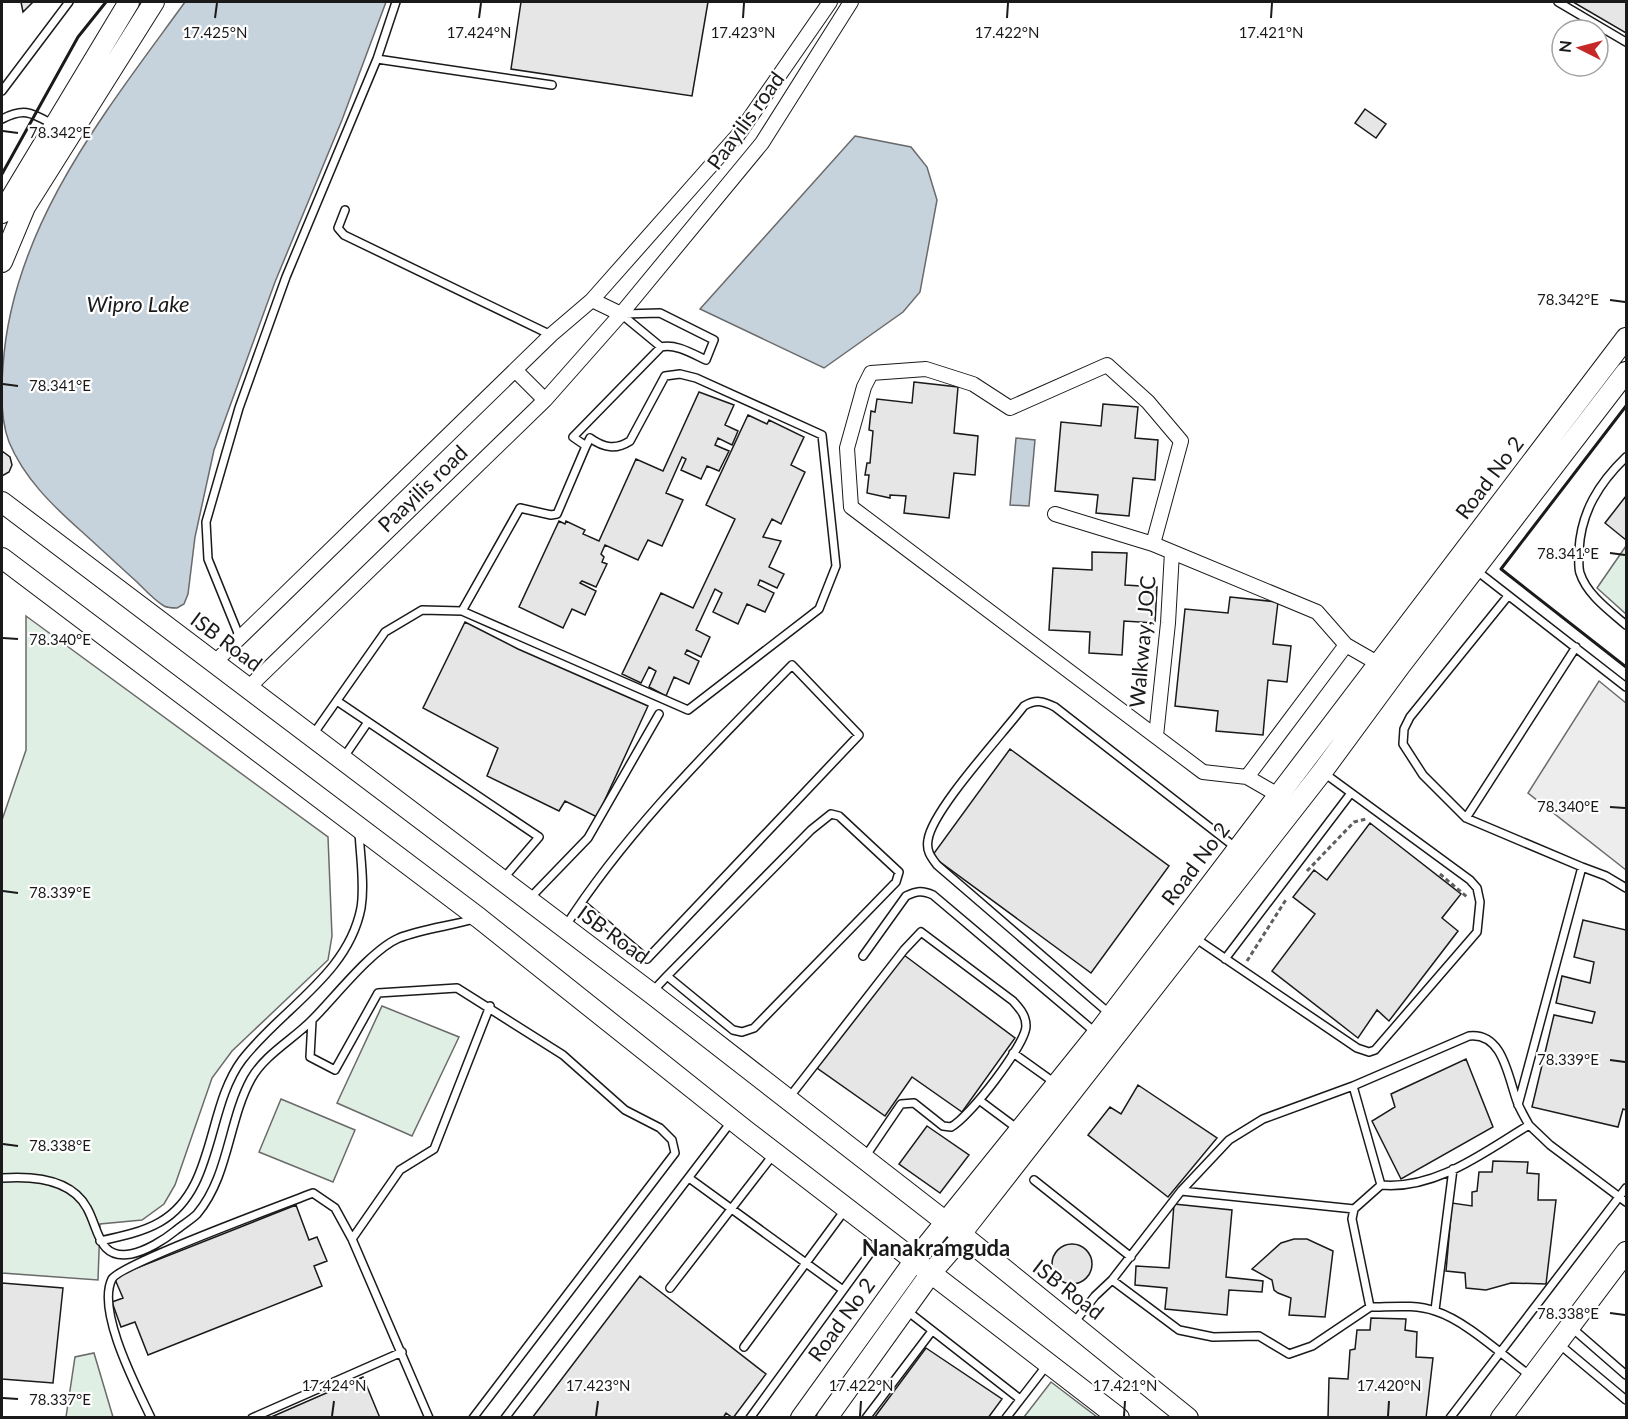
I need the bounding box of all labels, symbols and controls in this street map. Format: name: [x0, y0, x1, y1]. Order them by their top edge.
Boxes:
north arrow: [1550, 18, 1610, 78]
text: 17.425°N: [183, 23, 247, 41]
text: 17.424°N: [447, 23, 511, 41]
text: 17.423°N: [711, 23, 775, 41]
text: 17.422°N: [975, 23, 1039, 41]
text: 17.421°N: [1239, 23, 1303, 41]
text: N: [1554, 39, 1575, 54]
street label: Paayilis road: [701, 66, 789, 174]
text: 78.342°E: [29, 123, 91, 141]
water label: Wipro Lake: [86, 290, 190, 317]
text: 78.342°E: [1537, 290, 1599, 308]
text: 78.341°E: [29, 376, 91, 394]
street label: Road No 2: [1450, 431, 1528, 523]
street label: Paayilis road: [372, 439, 472, 537]
text: 78.341°E: [1537, 544, 1599, 562]
street label: Walkway, JOC: [1123, 575, 1160, 709]
street label: ISB Road: [186, 606, 267, 676]
text: 78.340°E: [29, 630, 91, 648]
text: 78.340°E: [1537, 797, 1599, 815]
street label: Road No 2: [1156, 817, 1234, 909]
text: 78.339°E: [29, 883, 91, 901]
street label: ISB Road: [573, 899, 655, 968]
text: 78.339°E: [1537, 1050, 1599, 1068]
text: 78.338°E: [29, 1136, 91, 1154]
district label: Nanakramguda: [862, 1234, 1010, 1261]
street label: ISB Road: [1029, 1253, 1109, 1324]
street label: Road No 2: [802, 1272, 879, 1366]
text: 78.338°E: [1537, 1304, 1599, 1322]
text: 17.424°N: [302, 1376, 366, 1394]
text: 17.423°N: [566, 1376, 630, 1394]
text: 17.422°N: [829, 1376, 893, 1394]
text: 17.421°N: [1093, 1376, 1157, 1394]
text: 17.420°N: [1357, 1376, 1421, 1394]
text: 78.337°E: [29, 1390, 91, 1408]

